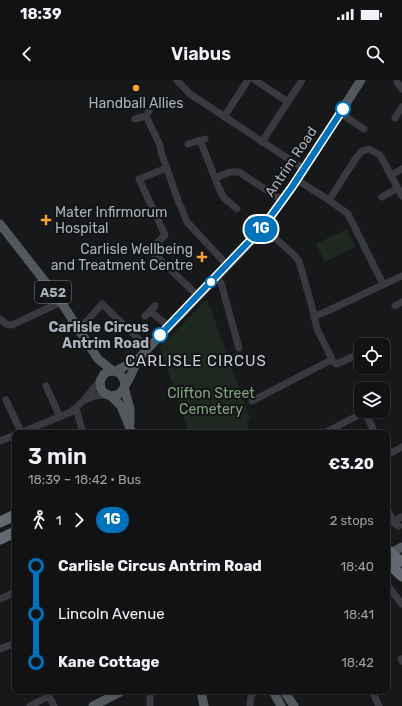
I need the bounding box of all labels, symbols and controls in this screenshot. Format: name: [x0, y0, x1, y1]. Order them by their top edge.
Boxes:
text: 18:39: [20, 5, 62, 23]
icon: back: [16, 43, 38, 65]
text: Viabus: [171, 43, 231, 65]
icon: search: [364, 43, 386, 65]
marker: Handball Allies: [131, 83, 141, 93]
place label: Handball Allies: [88, 95, 184, 112]
unlabelled marker: [335, 101, 351, 117]
street label: Antrim Road: [261, 124, 321, 200]
place label: Mater Infirmorum Hospital: [55, 204, 167, 237]
marker: Mater Infirmorum Hospital: [40, 214, 52, 226]
line badge: 1G: [243, 216, 279, 242]
text: 1G: [252, 220, 270, 237]
place label: Carlisle Wellbeing and Treatment Centre: [51, 241, 193, 274]
marker: Carlisle Wellbeing and Treatment Centre: [196, 251, 208, 263]
unlabelled marker: [205, 276, 217, 288]
road number: A52: [35, 281, 71, 303]
place label: Carlisle Circus Antrim Road: [48, 319, 149, 352]
marker: Carlisle Circus Antrim Road: [152, 327, 168, 343]
map controls: [354, 338, 390, 418]
button: locate: [354, 338, 390, 374]
district label: CARLISLE CIRCUS: [125, 352, 267, 370]
button: layers: [354, 382, 390, 418]
park label: Clifton Street Cemetery: [167, 385, 255, 418]
text: 3 min: [28, 443, 87, 470]
text: €3.20: [328, 455, 374, 473]
text: 18:39 – 18:42 · Bus: [28, 472, 141, 487]
icon: walk: [28, 509, 50, 531]
icon: forward: [68, 509, 90, 531]
text: 1G: [104, 511, 121, 528]
text: 1: [56, 513, 62, 528]
text: 2 stops: [330, 513, 374, 528]
text: Carlisle Circus Antrim Road: [58, 557, 262, 575]
text: 18:40: [341, 559, 374, 574]
text: Lincoln Avenue: [58, 605, 165, 623]
text: 18:41: [343, 607, 374, 622]
text: Kane Cottage: [58, 653, 159, 671]
text: 18:42: [341, 655, 374, 670]

